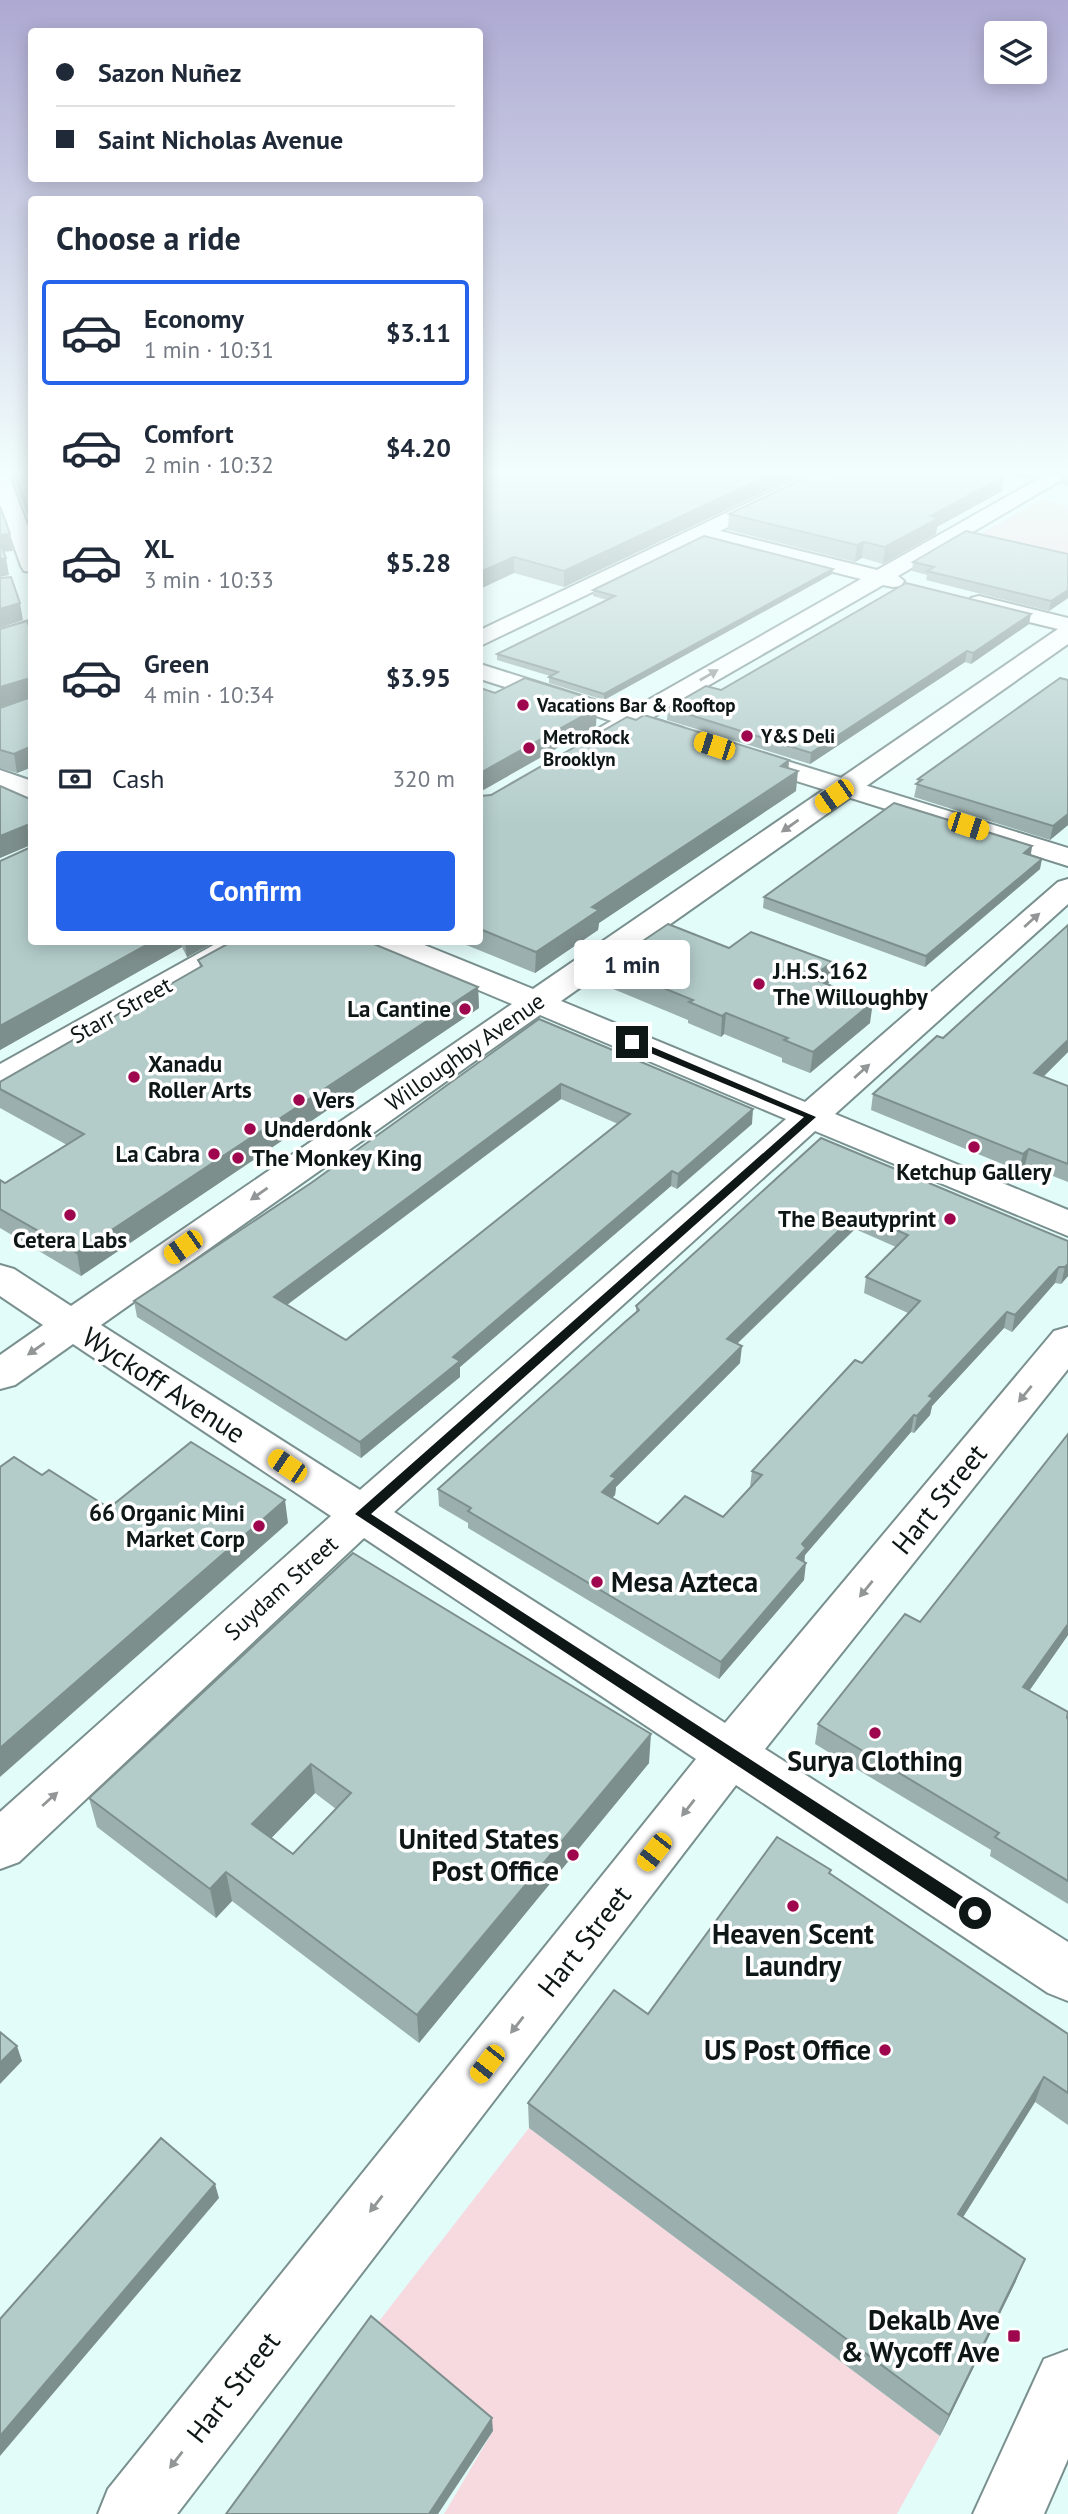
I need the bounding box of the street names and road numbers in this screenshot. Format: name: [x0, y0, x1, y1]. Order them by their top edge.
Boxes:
street label: Starr Street: [65, 970, 177, 1049]
street label: Willoughby Avenue: [380, 986, 550, 1117]
street label: Wyckoff Avenue: [75, 1318, 253, 1451]
street label: Hart Street: [883, 1436, 995, 1561]
street label: Suydam Street: [218, 1529, 344, 1646]
street label: Hart Street: [529, 1877, 639, 2004]
street label: Hart Street: [178, 2323, 288, 2450]

